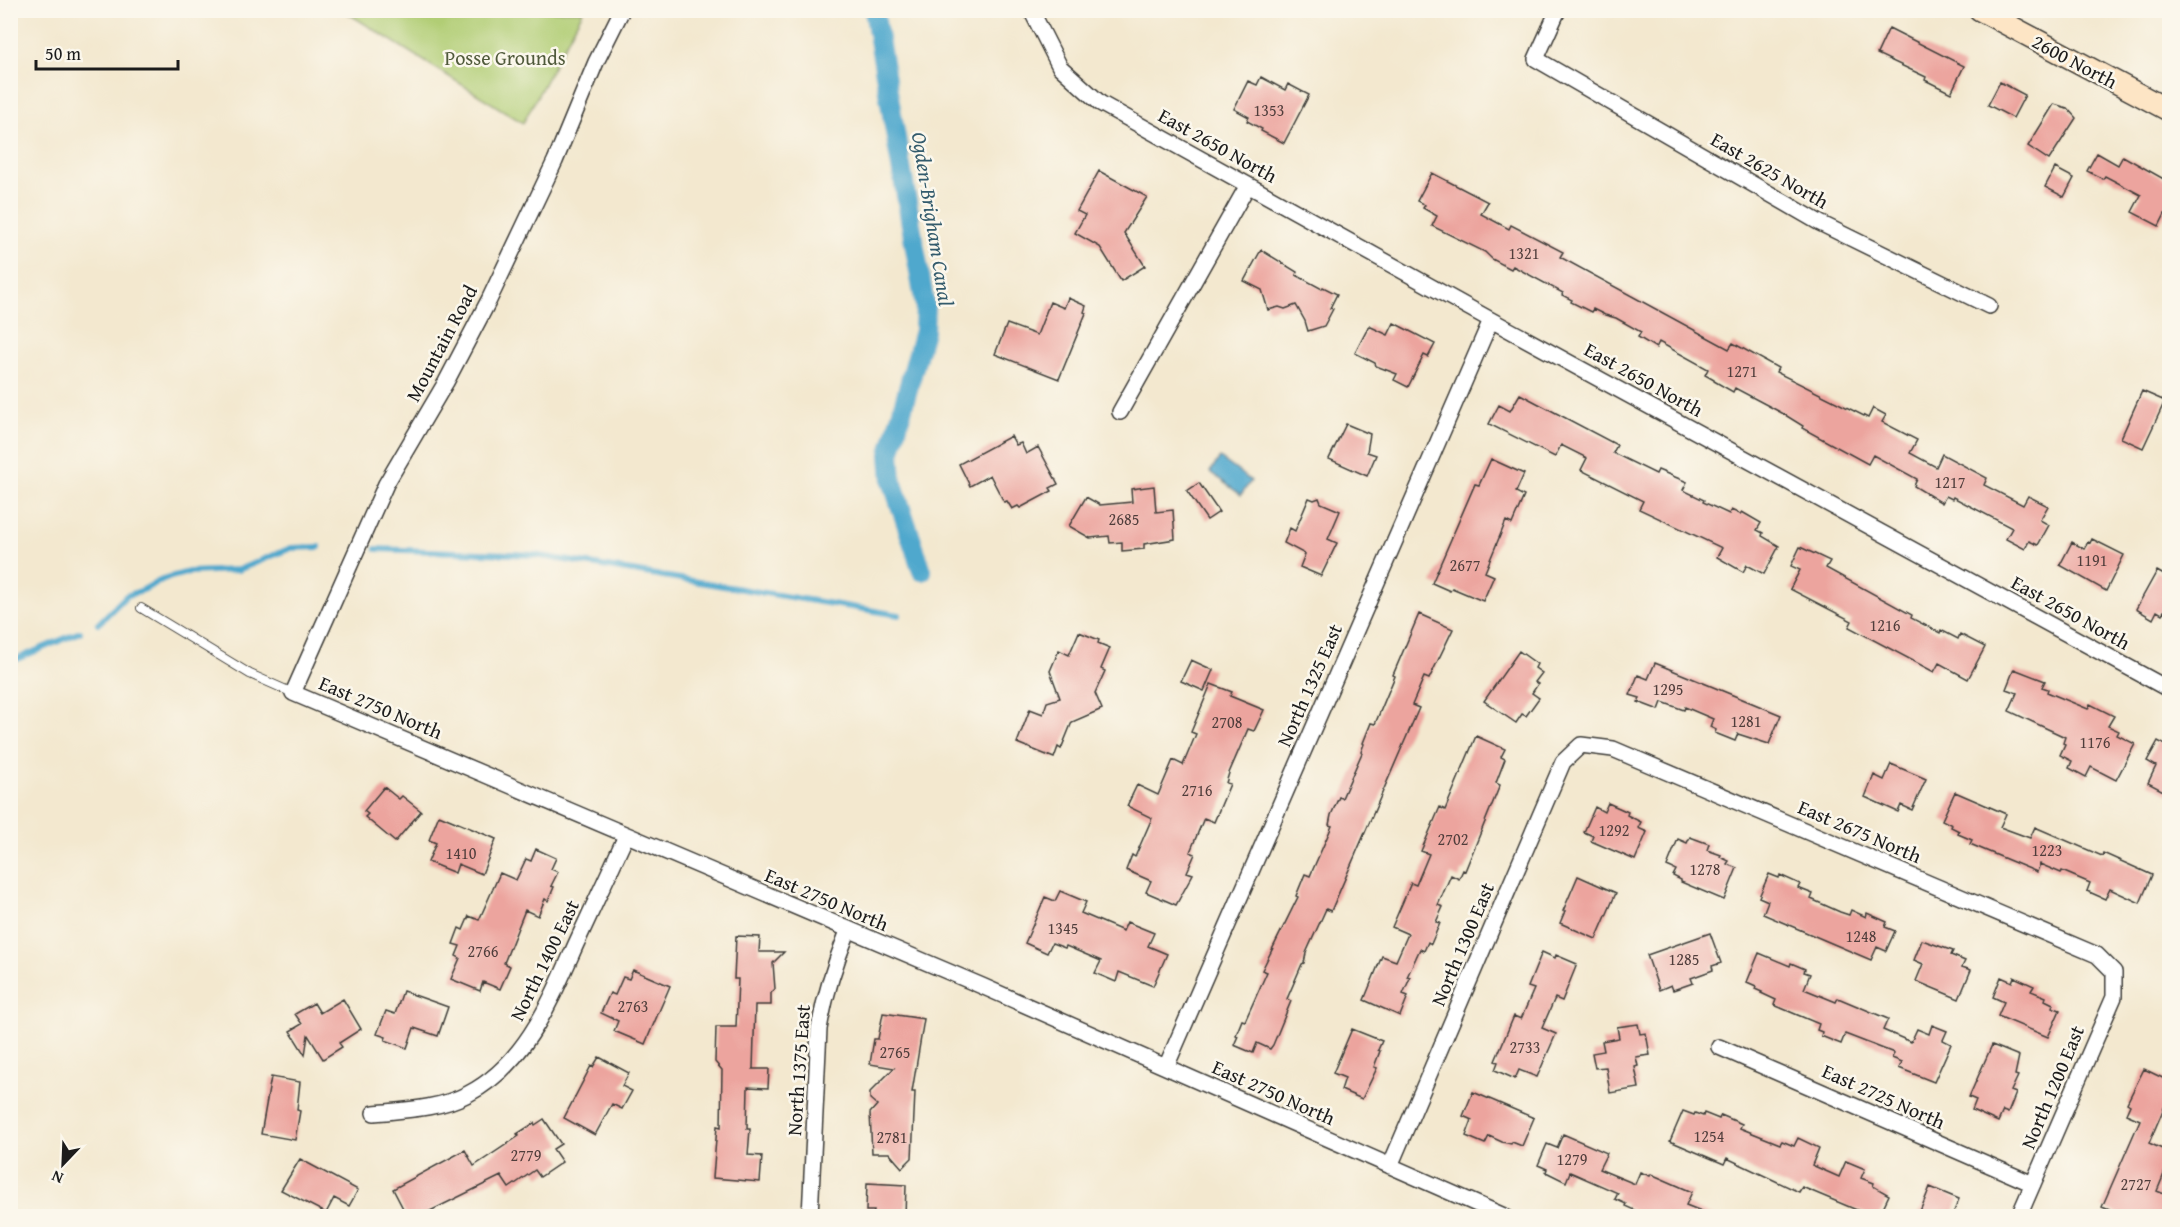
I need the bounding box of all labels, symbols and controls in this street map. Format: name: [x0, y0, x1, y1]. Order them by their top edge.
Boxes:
street label: 2600 North: [2027, 26, 2123, 96]
scale bar: [36, 33, 178, 71]
text: 50 m: [45, 40, 81, 67]
park label: Posse Grounds: [444, 43, 566, 72]
house number: 1353: [1254, 98, 1284, 122]
street label: East 2650 North: [1153, 100, 1283, 190]
street label: East 2625 North: [1706, 125, 1834, 215]
water label: Ogden-Brigham Canal: [904, 130, 962, 308]
house number: 1321: [1509, 241, 1539, 265]
street label: Mountain Road: [398, 279, 484, 406]
street label: East 2650 North: [1579, 334, 1709, 424]
house number: 1271: [1727, 359, 1757, 383]
house number: 1217: [1935, 470, 1966, 494]
house number: 2685: [1109, 507, 1139, 531]
house number: 1191: [2077, 548, 2107, 572]
house number: 2677: [1450, 553, 1481, 577]
street label: East 2650 North: [2006, 567, 2136, 657]
house number: 1216: [1870, 613, 1901, 637]
street label: North 1325 East: [1269, 619, 1349, 751]
street label: East 2750 North: [315, 668, 447, 746]
house number: 1295: [1653, 677, 1683, 701]
house number: 1281: [1731, 709, 1761, 733]
house number: 2708: [1212, 710, 1243, 734]
house number: 1176: [2080, 730, 2111, 754]
house number: 2716: [1182, 778, 1213, 802]
street label: East 2675 North: [1794, 792, 1926, 870]
house number: 1292: [1599, 818, 1629, 842]
house number: 2702: [1438, 827, 1468, 851]
house number: 1223: [2032, 838, 2062, 862]
house number: 1410: [446, 841, 477, 865]
house number: 1278: [1690, 857, 1721, 881]
street label: East 2750 North: [761, 860, 893, 938]
street label: North 1300 East: [1423, 878, 1501, 1010]
street label: North 1400 East: [502, 894, 586, 1026]
house number: 1345: [1048, 916, 1078, 940]
house number: 1248: [1846, 924, 1877, 948]
house number: 2766: [468, 939, 499, 963]
house number: 1285: [1669, 947, 1699, 971]
house number: 2763: [618, 994, 648, 1018]
street label: North 1375 East: [779, 1003, 817, 1137]
street label: North 1200 East: [2013, 1021, 2091, 1153]
house number: 2733: [1510, 1035, 1540, 1059]
house number: 2765: [880, 1040, 910, 1064]
street label: East 2750 North: [1208, 1052, 1340, 1132]
street label: East 2725 North: [1818, 1056, 1950, 1136]
house number: 1254: [1694, 1124, 1725, 1148]
house number: 2781: [877, 1125, 907, 1149]
north arrow: [33, 1134, 93, 1194]
house number: 2779: [511, 1143, 542, 1167]
house number: 1279: [1557, 1147, 1588, 1171]
text: N: [47, 1165, 67, 1191]
house number: 2727: [2121, 1172, 2152, 1196]

